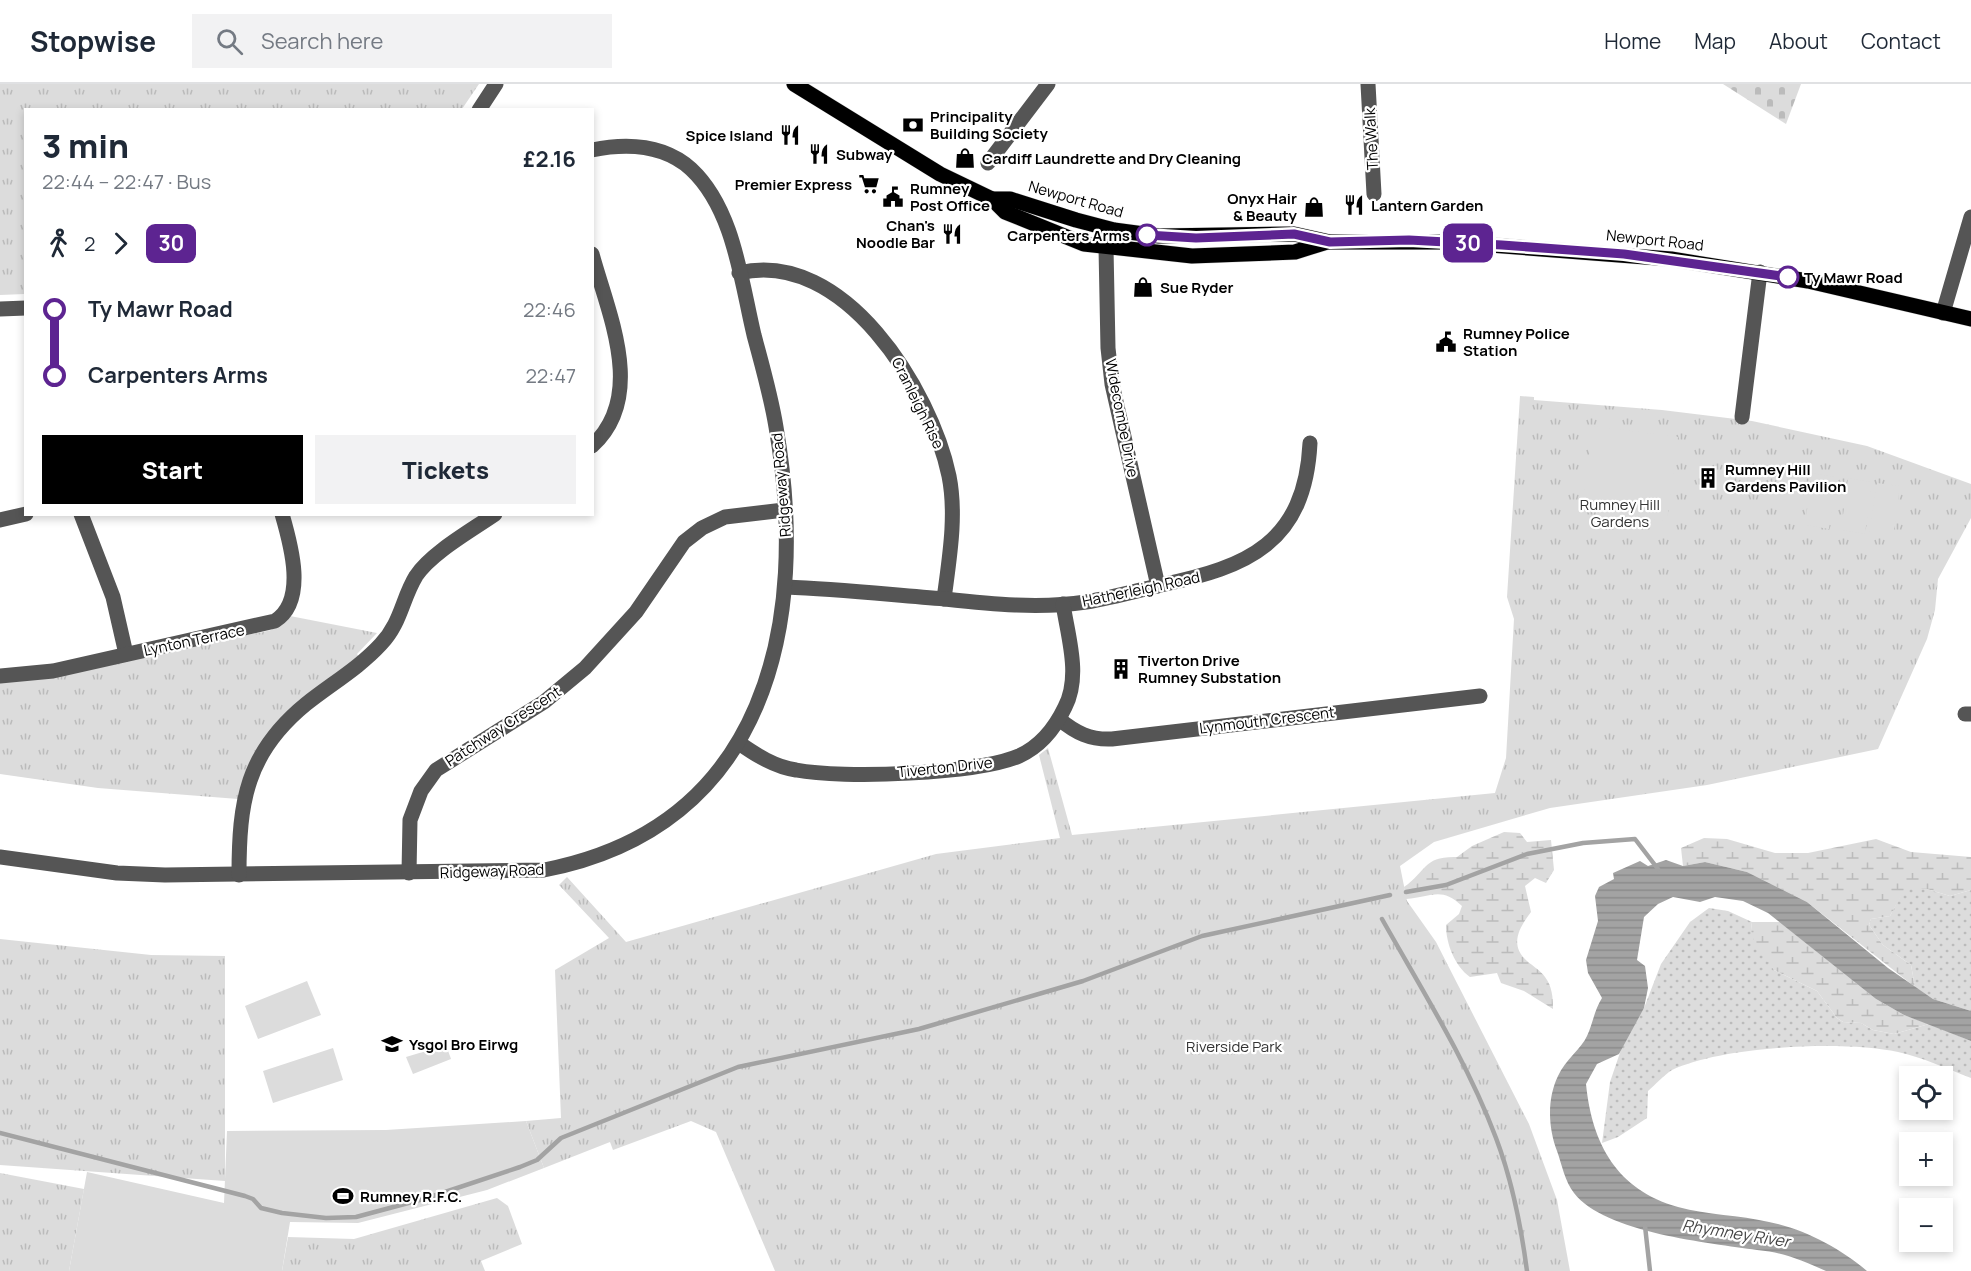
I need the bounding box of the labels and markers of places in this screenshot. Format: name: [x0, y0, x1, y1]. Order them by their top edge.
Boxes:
place label: Principality Building Society: [930, 106, 1048, 144]
bank icon: Principality Building Society: [901, 113, 925, 137]
restaurant icon: Spice Island: [778, 123, 802, 147]
place label: Spice Island: [686, 125, 773, 146]
restaurant icon: Subway: [807, 142, 831, 166]
place label: Subway: [836, 144, 893, 165]
shop icon: Cardiff Laundrette and Dry Cleaning: [953, 146, 977, 170]
place label: Cardiff Laundrette and Dry Cleaning: [982, 148, 1241, 169]
supermarket icon: Premier Express: [857, 172, 881, 196]
place label: Premier Express: [735, 174, 852, 195]
place label: Rumney Post Office: [910, 178, 990, 216]
public building icon: Rumney Post Office: [881, 185, 905, 209]
place label: Onyx Hair & Beauty: [1227, 188, 1298, 226]
restaurant icon: Lantern Garden: [1342, 193, 1366, 217]
shop icon: Onyx Hair & Beauty: [1302, 195, 1326, 219]
place label: Lantern Garden: [1371, 195, 1483, 216]
place label: Chan's Noodle Bar: [856, 215, 935, 253]
restaurant icon: Chan's Noodle Bar: [940, 222, 964, 246]
marker: Carpenters Arms: [1136, 224, 1158, 246]
place label: Carpenters Arms: [1007, 225, 1130, 246]
marker: Ty Mawr Road: [1777, 266, 1799, 288]
place label: Ty Mawr Road: [1804, 267, 1903, 288]
shop icon: Sue Ryder: [1131, 275, 1155, 299]
place label: Sue Ryder: [1160, 277, 1234, 298]
place label: Rumney Police Station: [1463, 323, 1570, 361]
public building icon: Rumney Police Station: [1434, 330, 1458, 354]
place label: Rumney Hill Gardens Pavilion: [1725, 459, 1846, 497]
building icon: Rumney Hill Gardens Pavilion: [1696, 466, 1720, 490]
place label: Tiverton Drive Rumney Substation: [1138, 650, 1281, 688]
building icon: Tiverton Drive Rumney Substation: [1109, 657, 1133, 681]
school or university icon: Ysgol Bro Eirwg: [380, 1032, 404, 1056]
place label: Ysgol Bro Eirwg: [409, 1034, 518, 1055]
sports icon: Rumney R.F.C.: [331, 1184, 355, 1208]
place label: Rumney R.F.C.: [360, 1186, 462, 1207]

